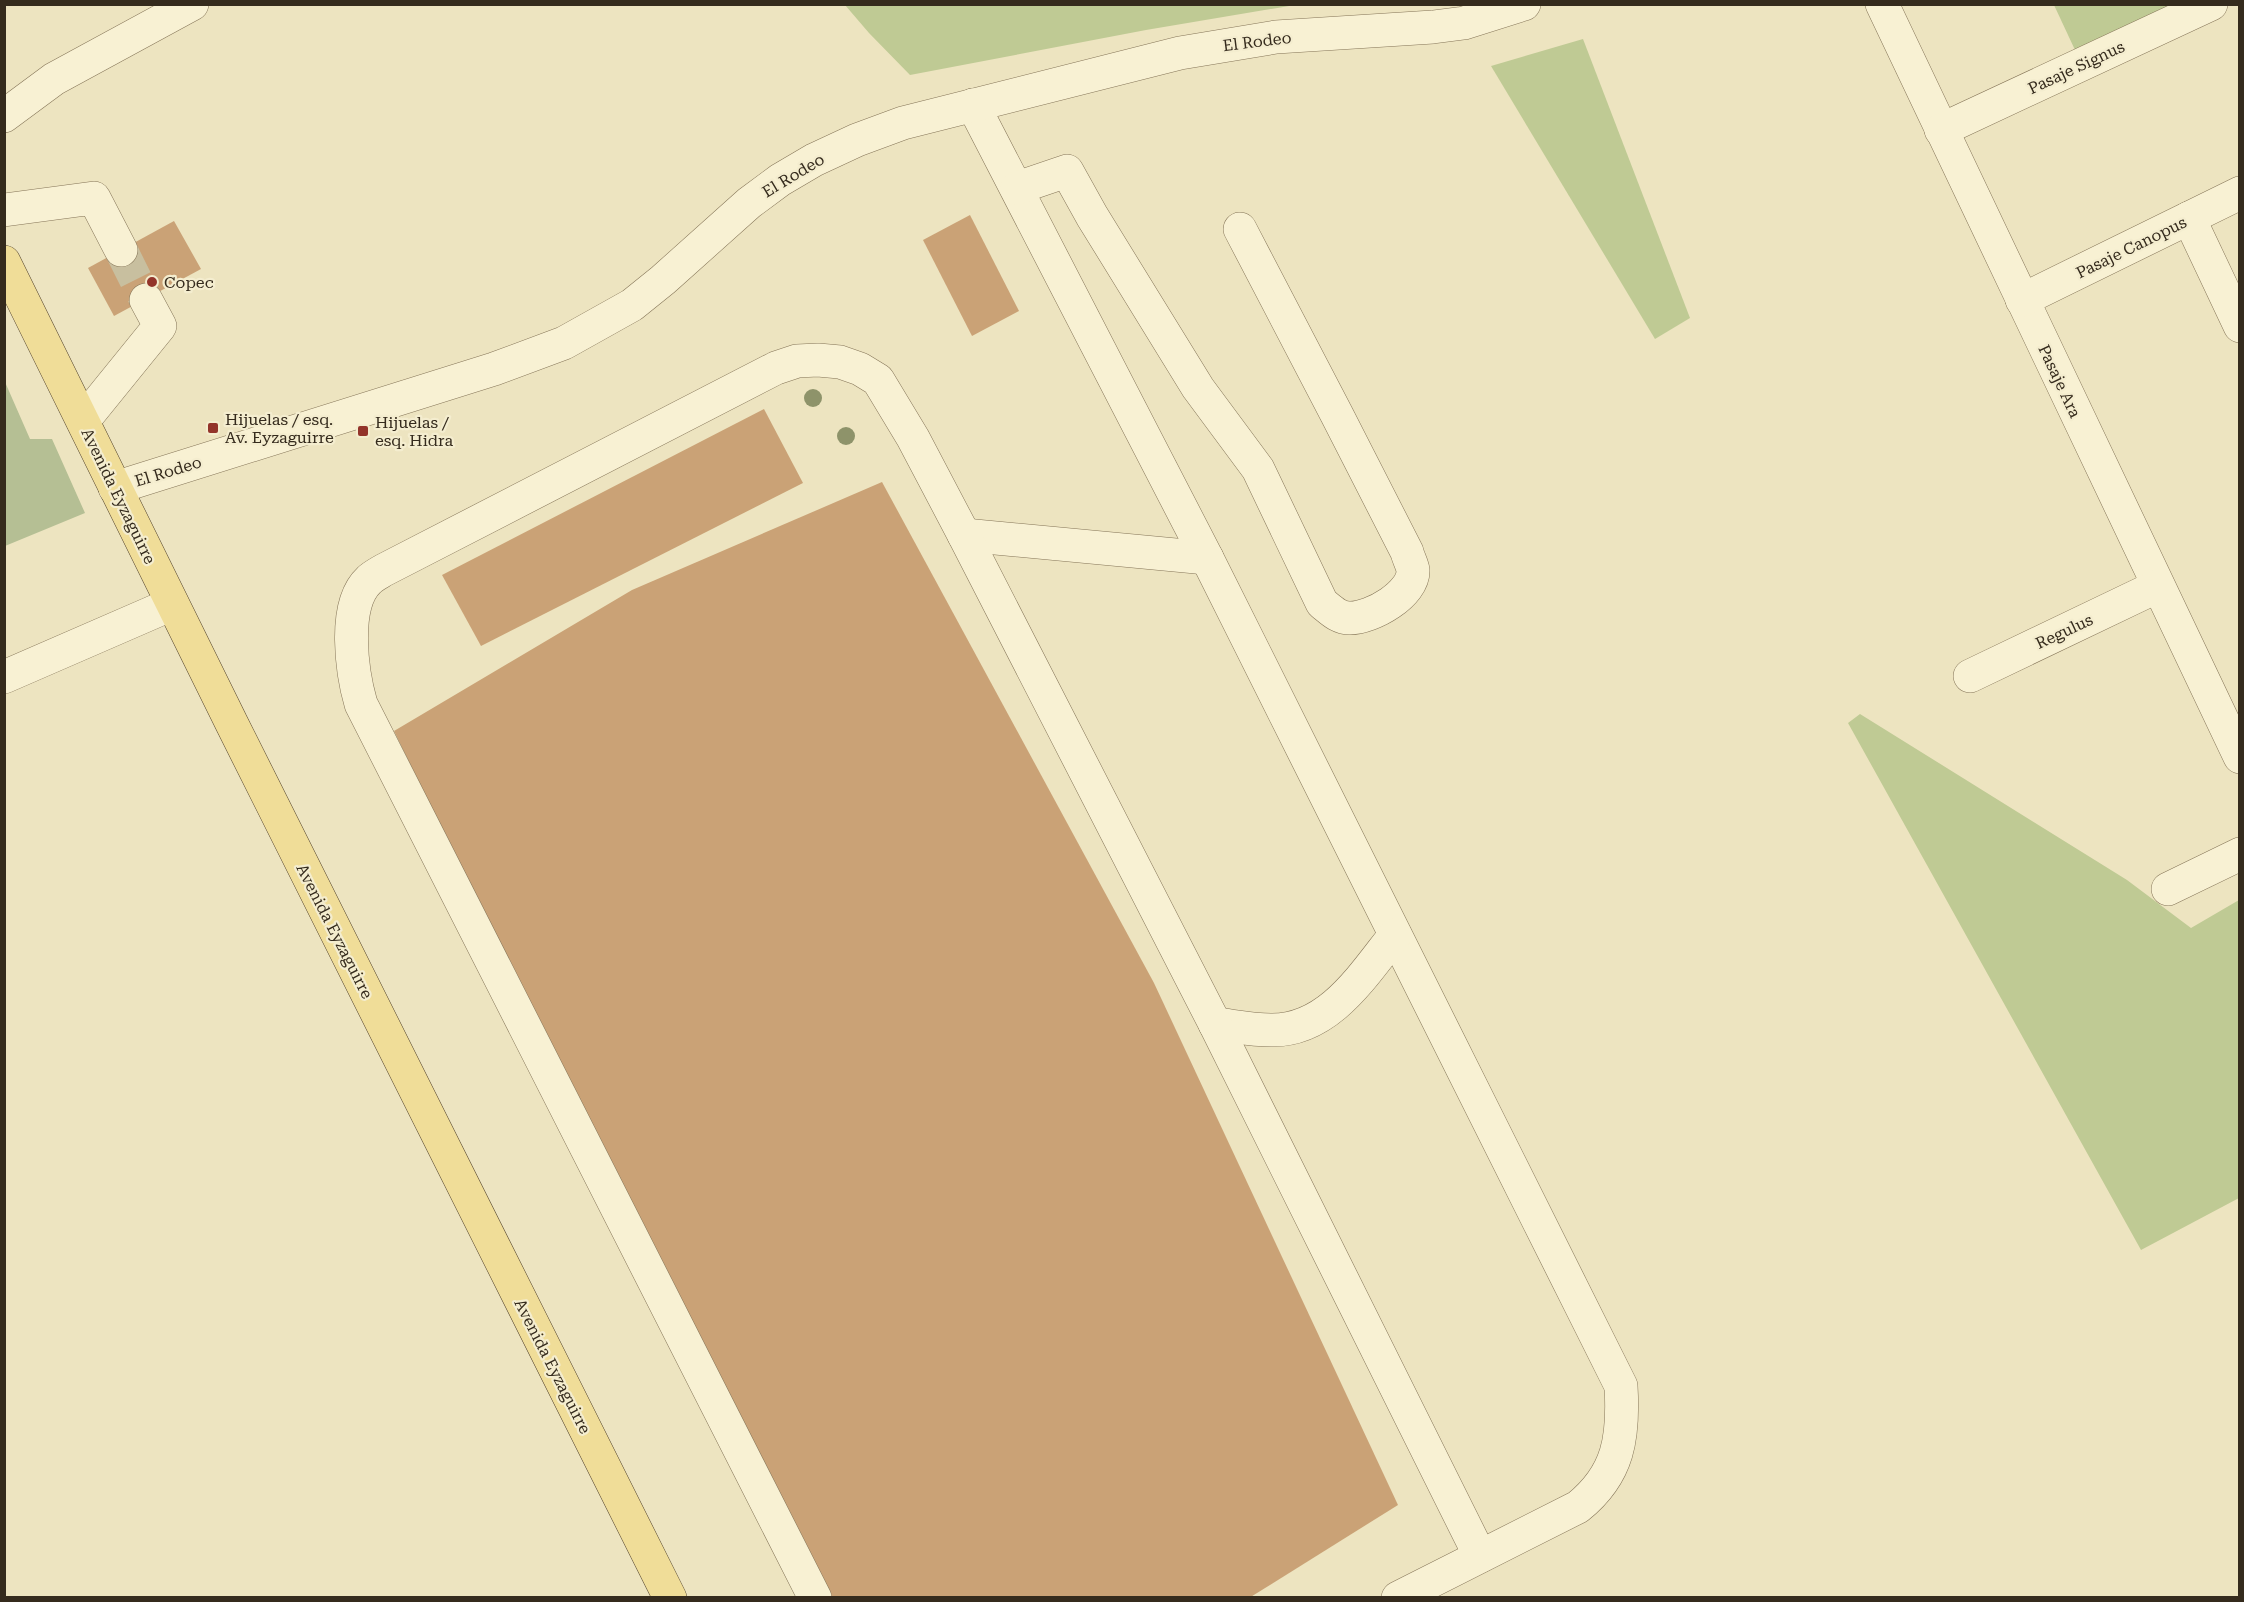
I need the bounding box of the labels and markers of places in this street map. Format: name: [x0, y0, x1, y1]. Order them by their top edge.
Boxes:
place label: Copec: [164, 273, 214, 292]
marker: Copec: [145, 275, 159, 289]
place label: Hijuelas / esq. Av. Eyzaguirre: [225, 410, 334, 447]
place label: Hijuelas / esq. Hidra: [375, 413, 453, 450]
marker: Hijuelas / esq. Av. Eyzaguirre: [206, 421, 220, 435]
marker: Hijuelas / esq. Hidra: [356, 424, 370, 438]

